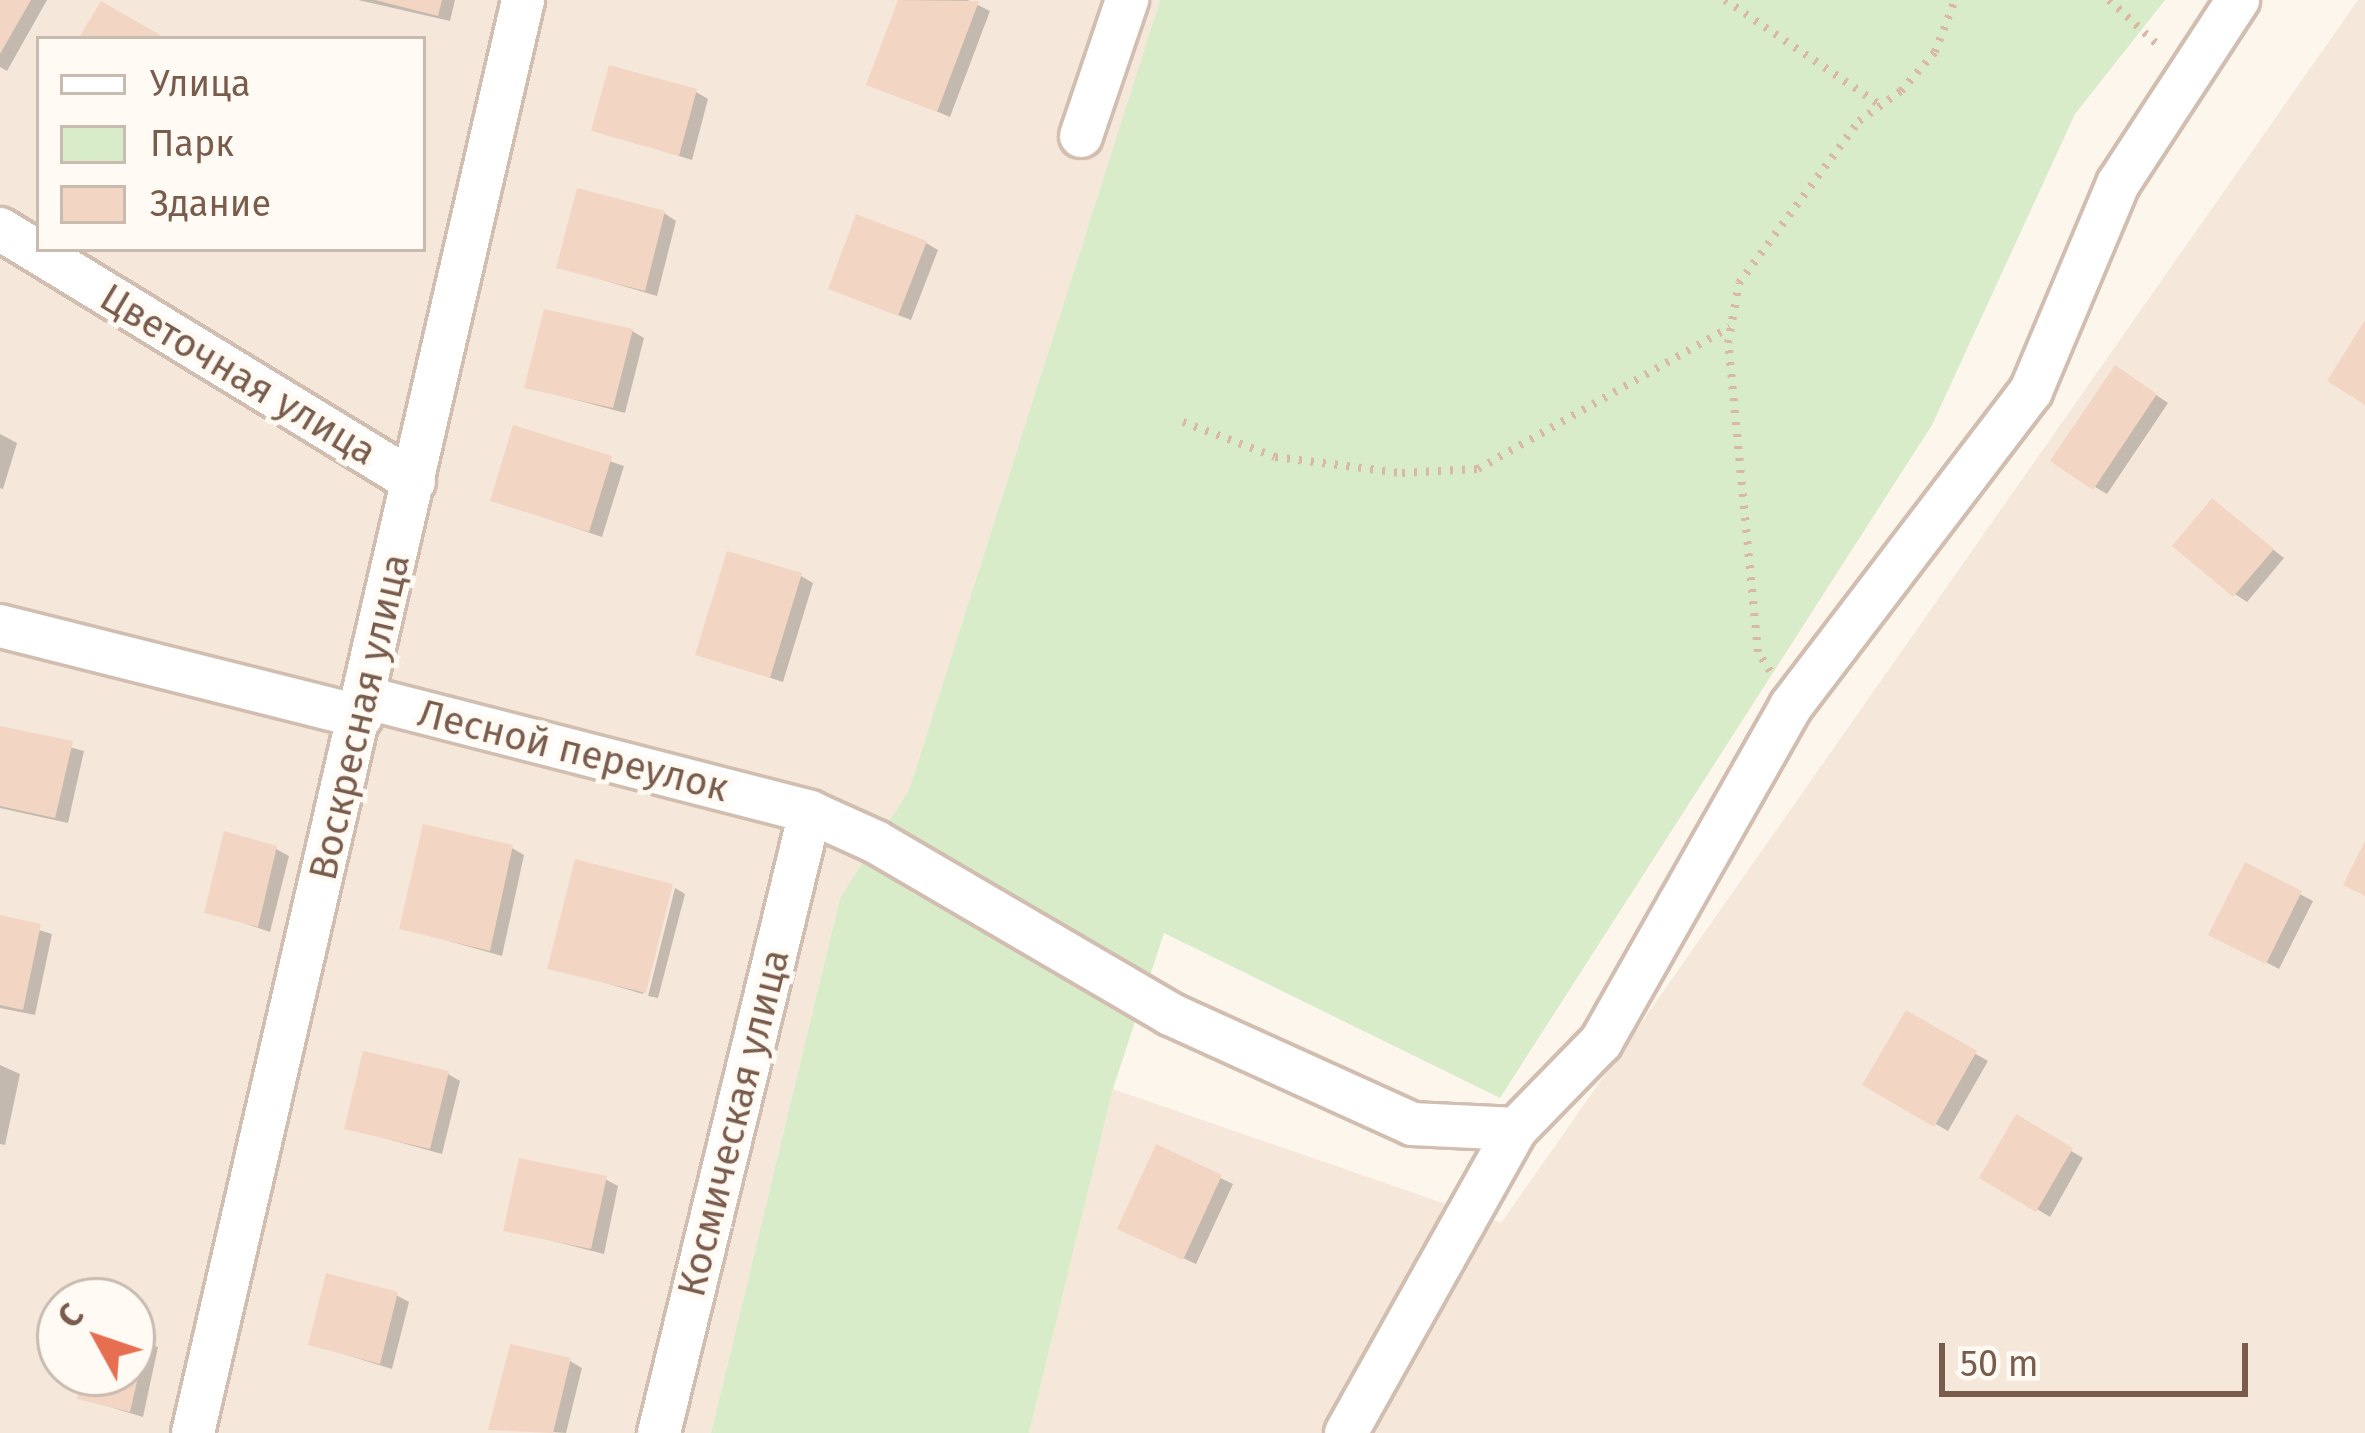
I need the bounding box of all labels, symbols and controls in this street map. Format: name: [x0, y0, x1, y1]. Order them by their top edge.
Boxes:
legend: [36, 36, 426, 252]
text: Улица: [150, 62, 251, 106]
text: Парк: [150, 122, 234, 166]
text: Здание: [150, 182, 271, 226]
street label: Цветочная улица: [91, 274, 385, 476]
street label: Воскресная улица: [300, 549, 420, 885]
street label: Лесной переулок: [413, 690, 733, 812]
street label: Космическая улица: [668, 945, 800, 1301]
north arrow: [36, 1277, 156, 1397]
text: С: [49, 1296, 92, 1336]
scale bar: [1945, 1319, 2254, 1393]
text: 50 m: [1960, 1342, 2039, 1386]

